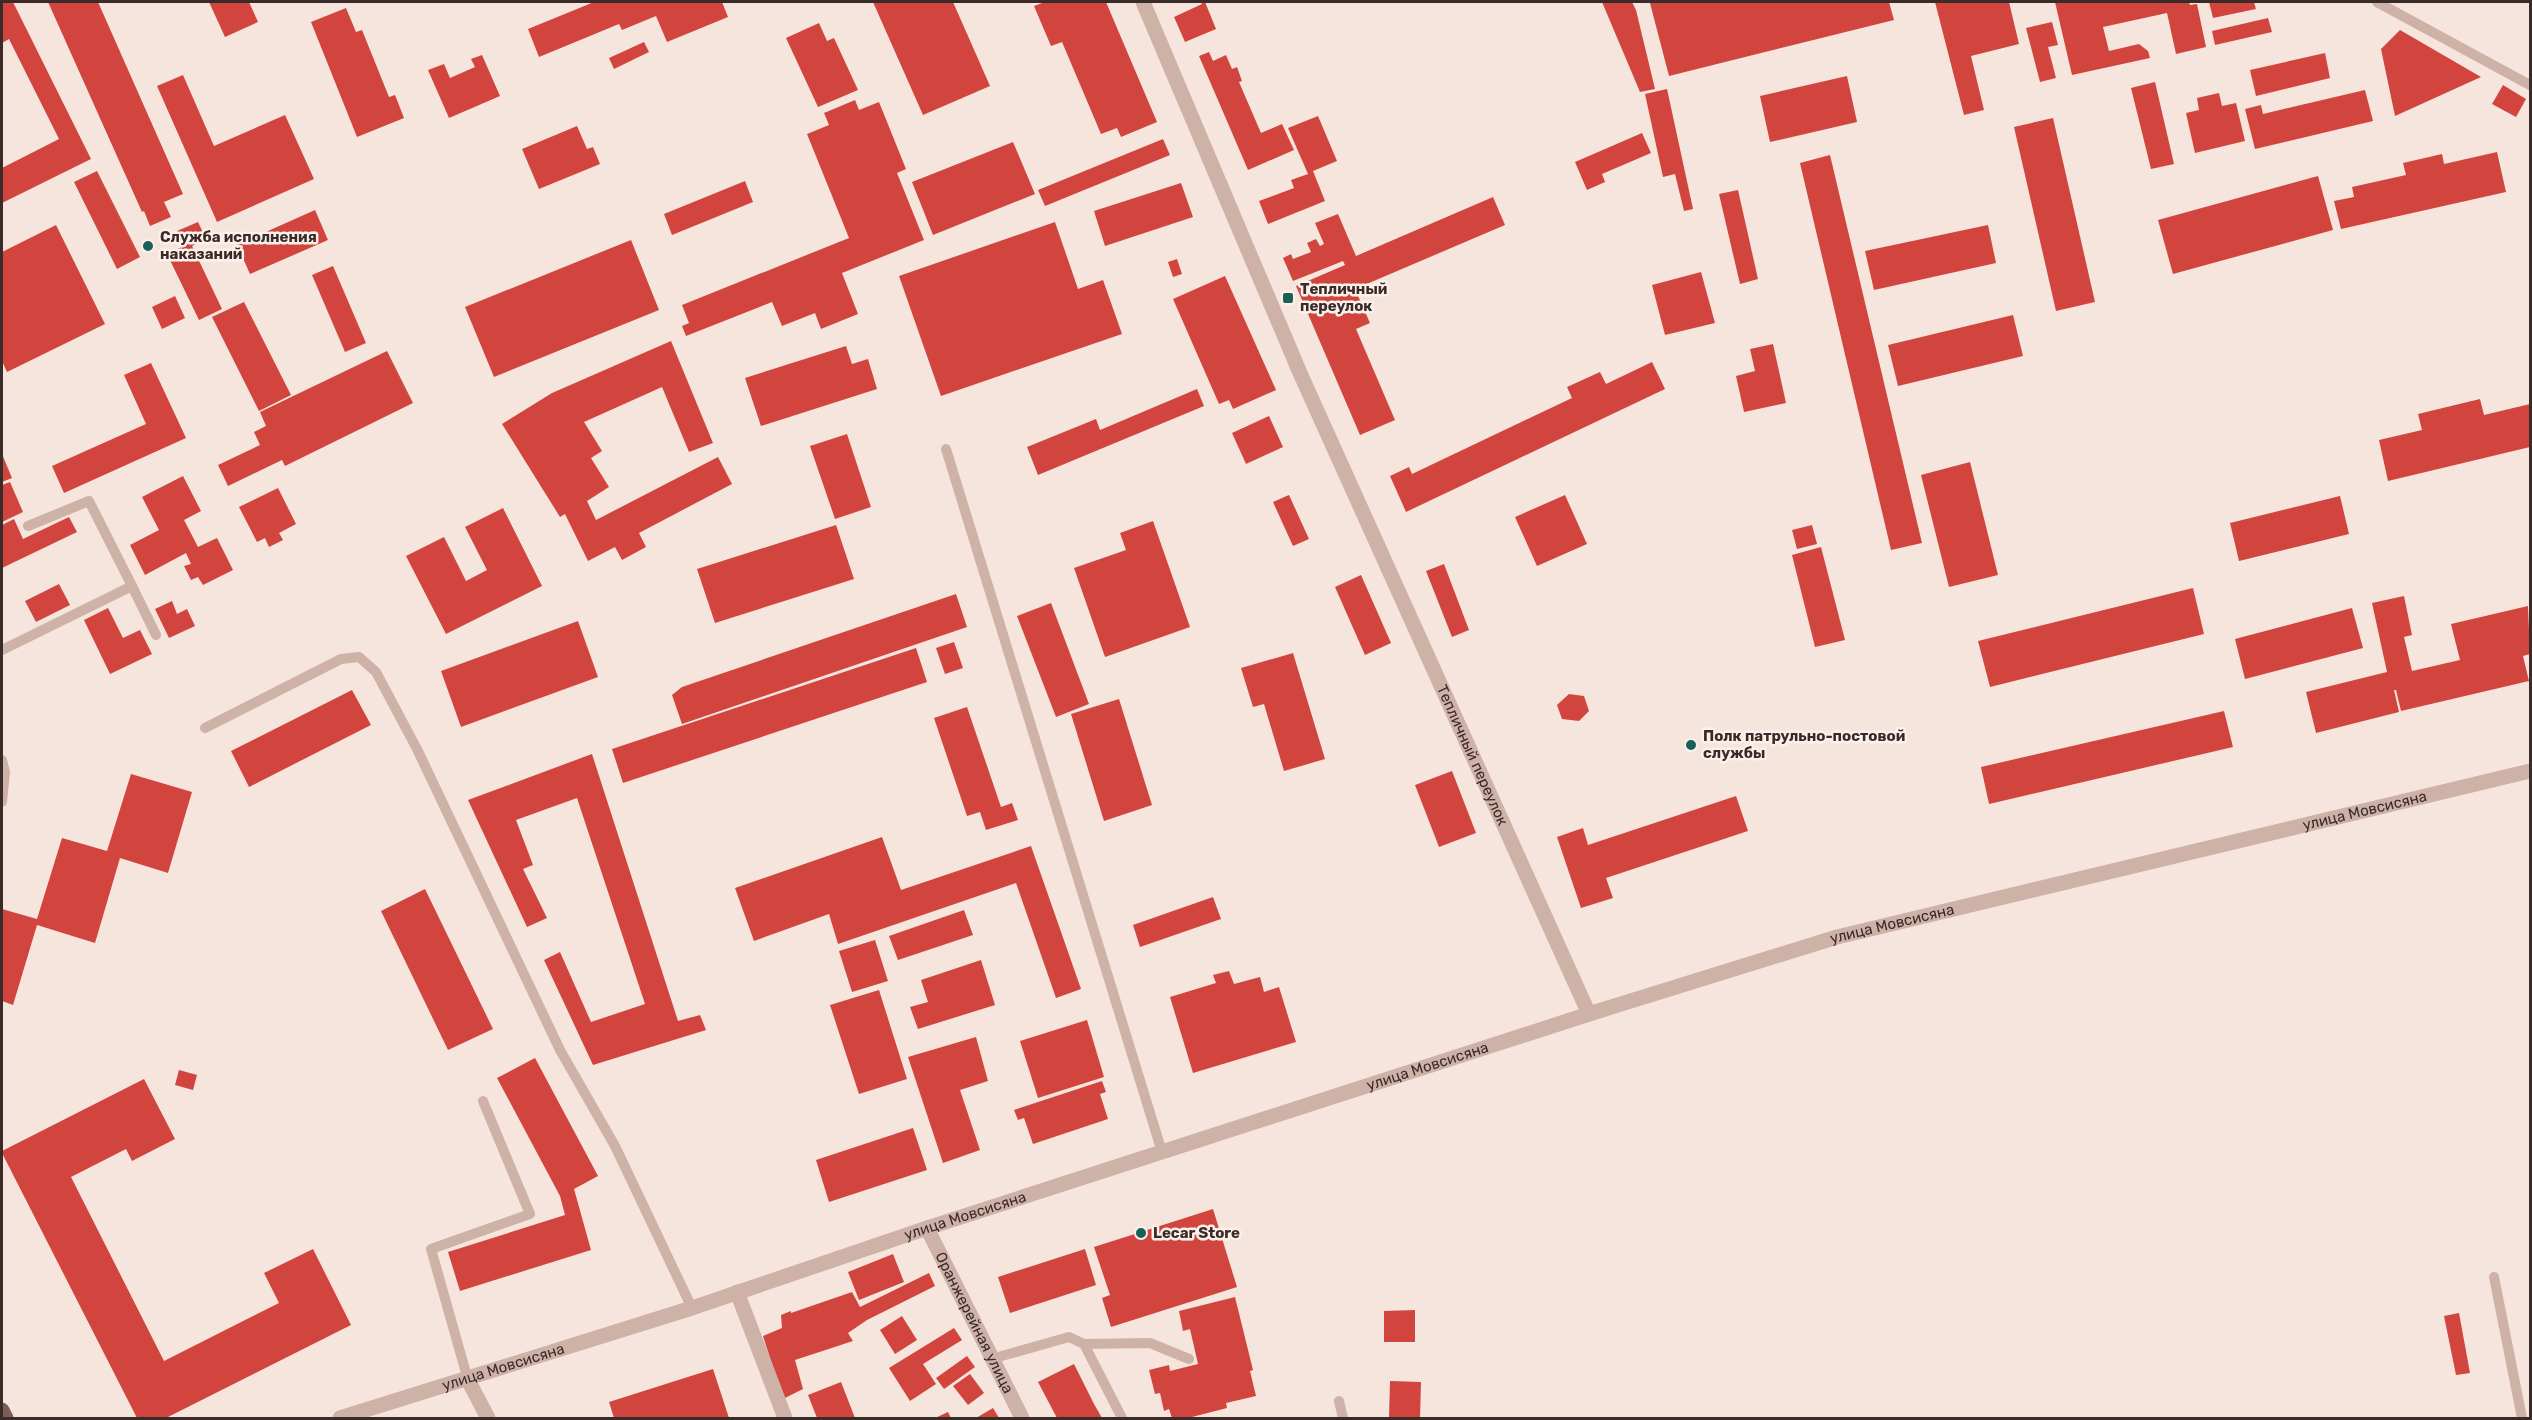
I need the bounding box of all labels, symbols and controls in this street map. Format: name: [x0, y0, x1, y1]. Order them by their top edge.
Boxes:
place label: Служба исполнения наказаний: [160, 228, 317, 263]
marker: Служба исполнения наказаний: [141, 239, 155, 253]
place label: Тепличный переулок: [1300, 280, 1387, 315]
marker: Тепличный переулок: [1281, 291, 1295, 305]
street label: Тепличный переулок: [1433, 682, 1512, 828]
place label: Полк патрульно-постовой службы: [1703, 727, 1905, 762]
marker: Полк патрульно-постовой службы: [1684, 738, 1698, 752]
street label: улица Мовсисяна: [2301, 787, 2429, 834]
street label: улица Мовсисяна: [1828, 900, 1956, 948]
street label: улица Мовсисяна: [1364, 1038, 1491, 1094]
street label: улица Мовсисяна: [902, 1188, 1028, 1244]
place label: Lecar Store: [1153, 1224, 1240, 1242]
marker: Lecar Store: [1134, 1226, 1148, 1240]
street label: Оранжерейная улица: [931, 1249, 1017, 1397]
street label: улица Мовсисяна: [440, 1339, 567, 1395]

